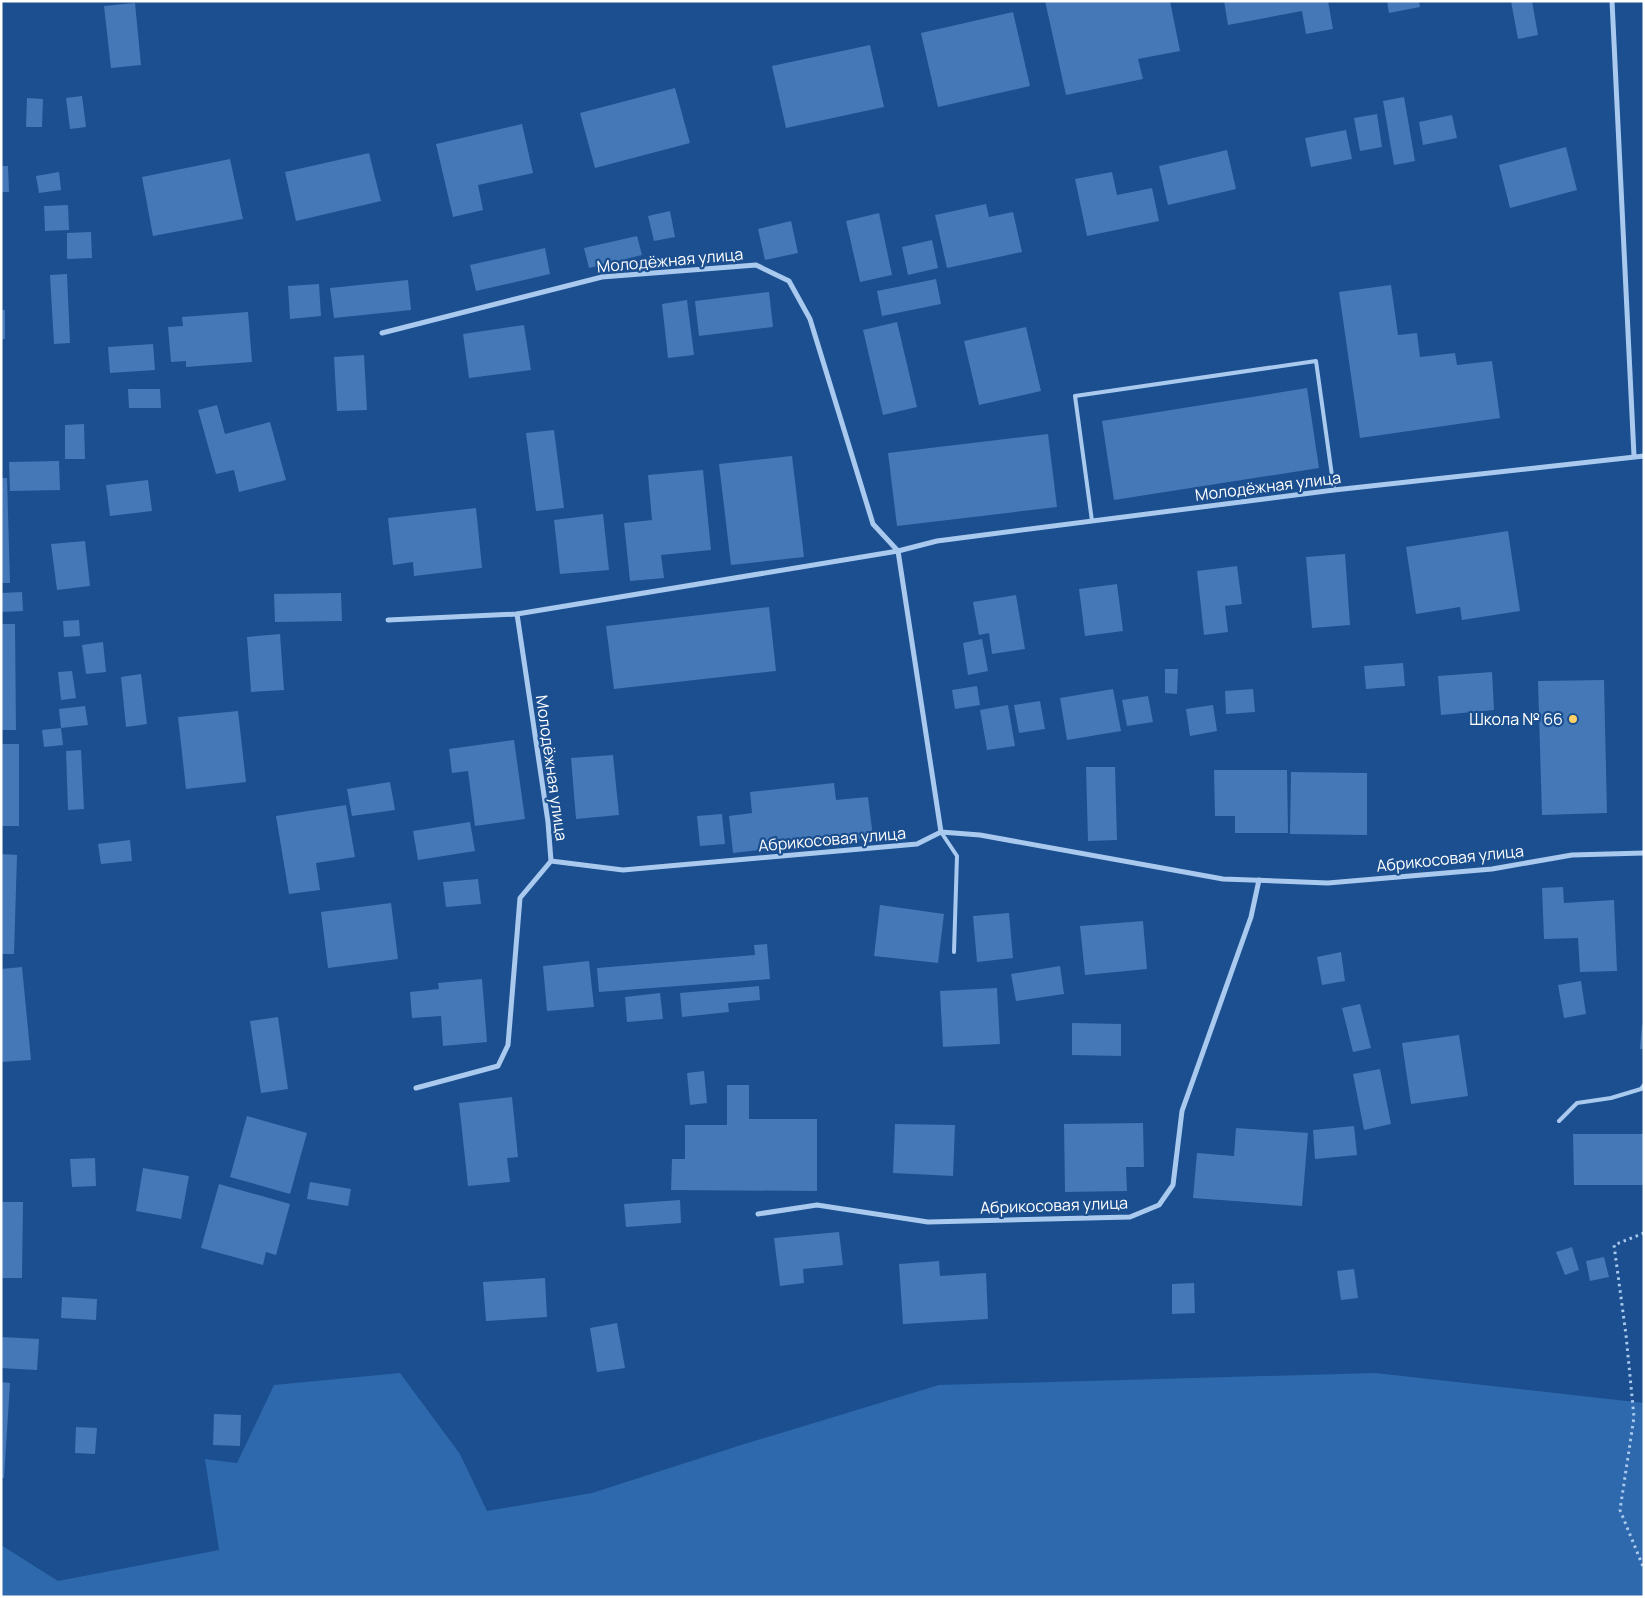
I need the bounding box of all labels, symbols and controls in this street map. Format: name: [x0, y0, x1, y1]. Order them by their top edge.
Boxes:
street label: Молодёжная улица: [596, 243, 744, 277]
street label: Молодёжная улица: [1194, 466, 1342, 506]
street label: Молодёжная улица: [531, 694, 573, 842]
place label: Школа № 66: [1469, 708, 1563, 730]
marker: Школа № 66: [1567, 713, 1579, 725]
street label: Абрикосовая улица: [757, 822, 907, 856]
street label: Абрикосовая улица: [1375, 839, 1525, 877]
street label: Абрикосовая улица: [980, 1191, 1128, 1219]

